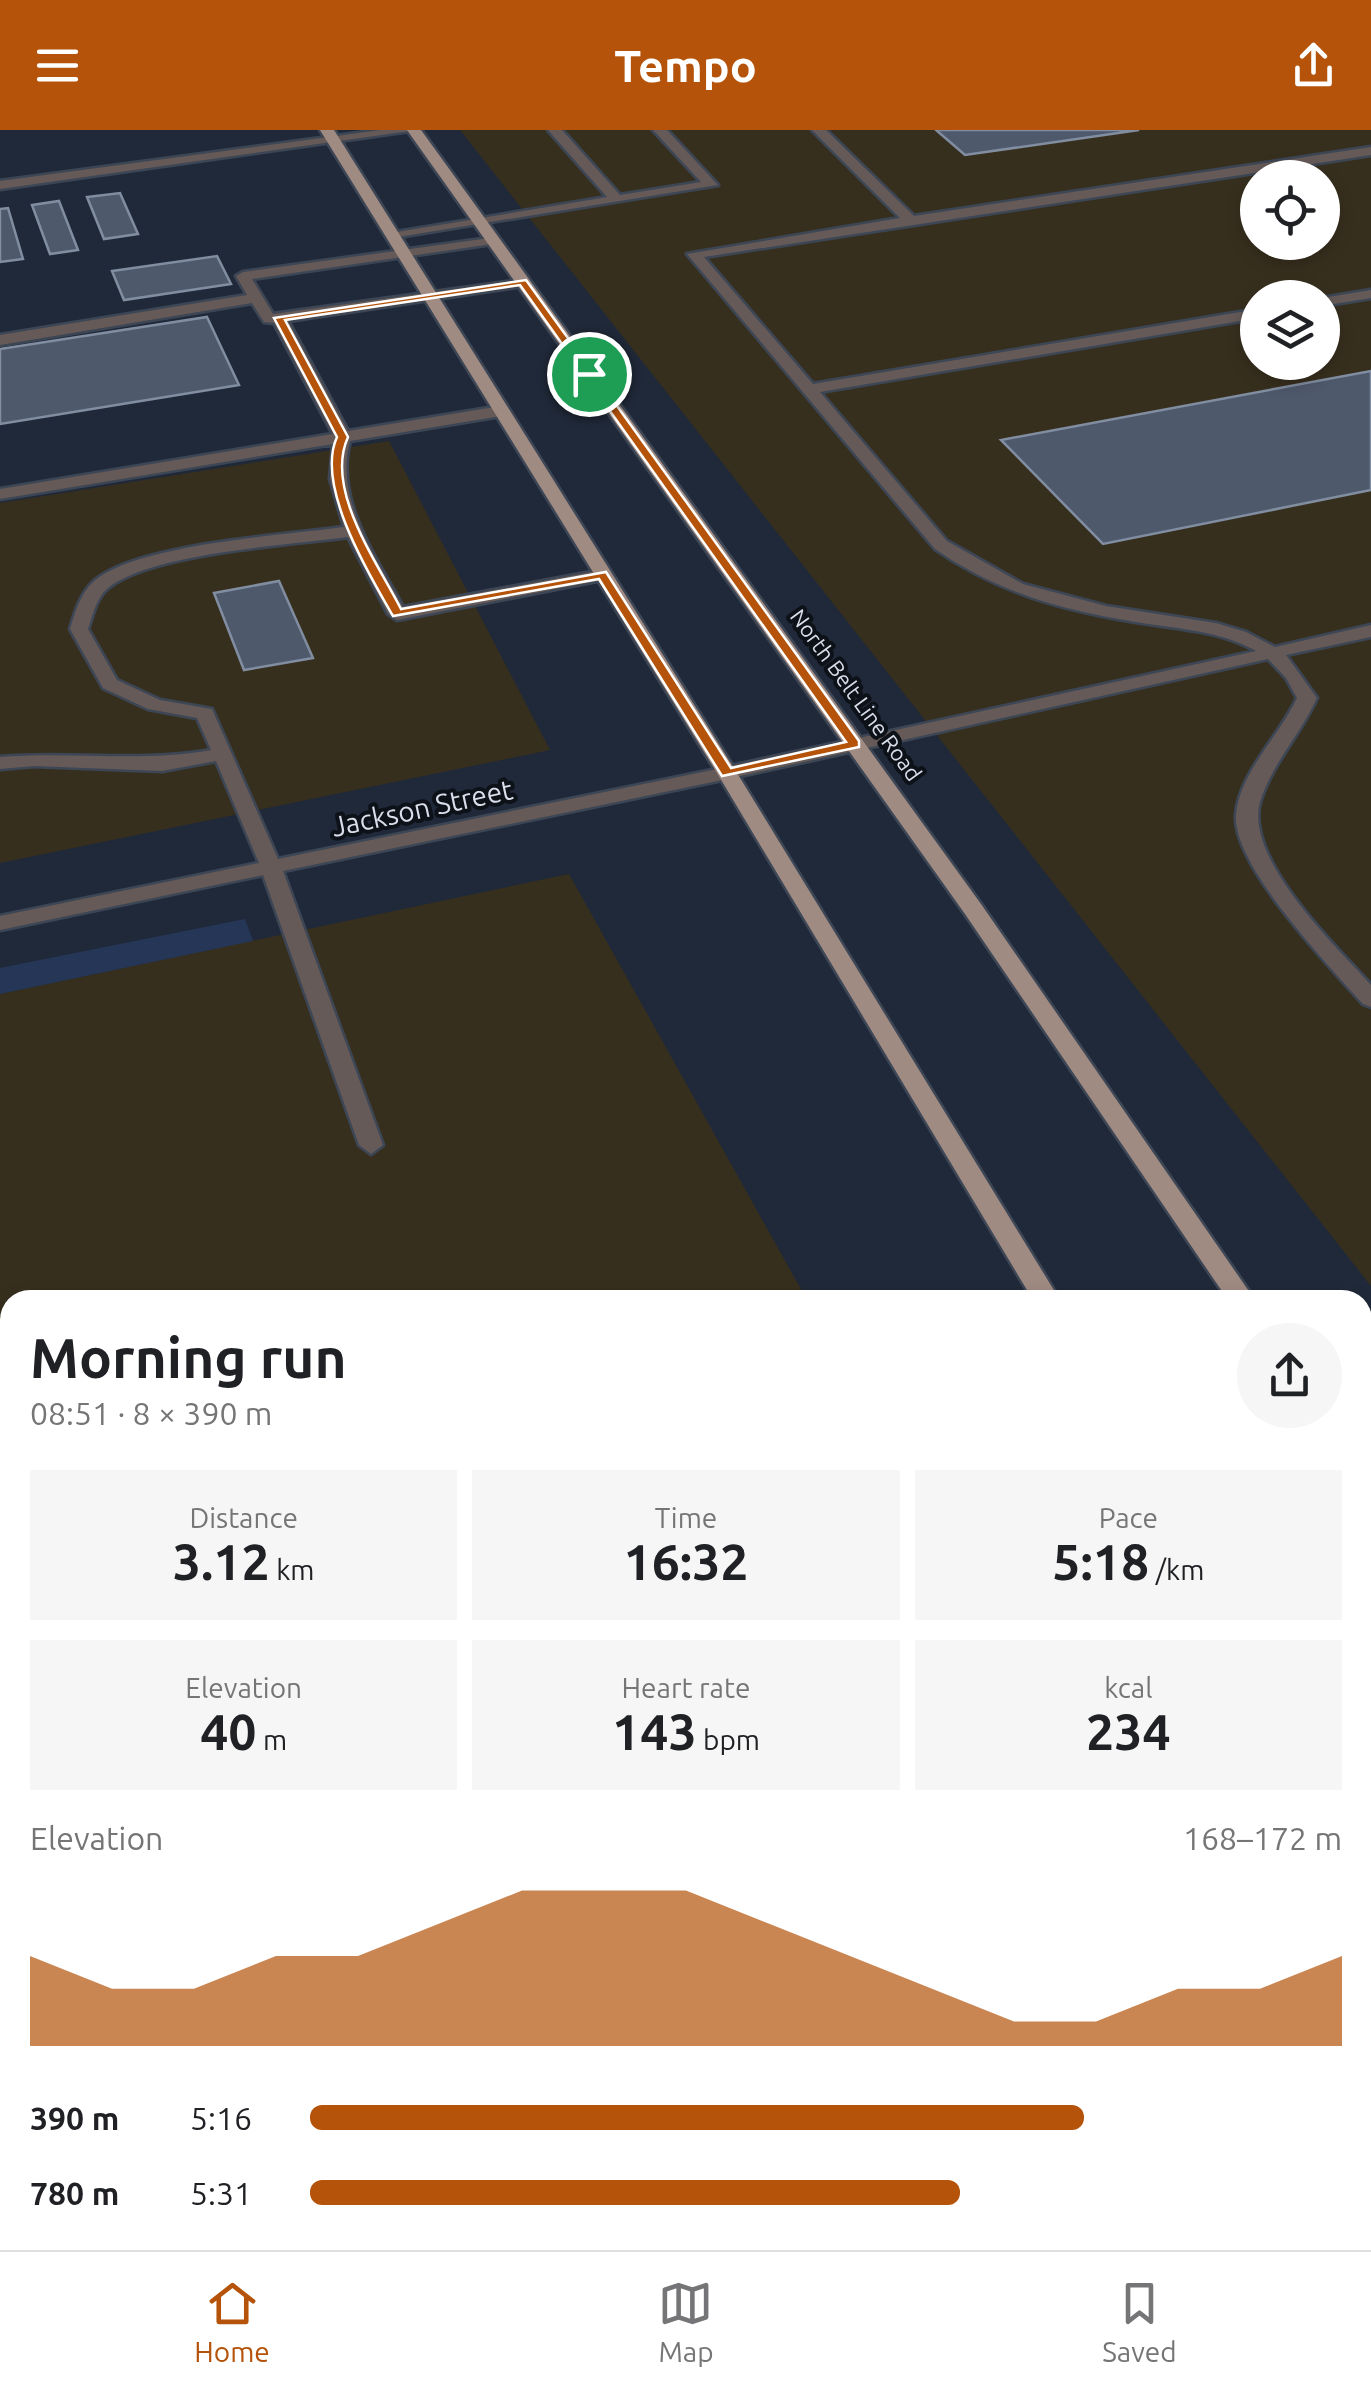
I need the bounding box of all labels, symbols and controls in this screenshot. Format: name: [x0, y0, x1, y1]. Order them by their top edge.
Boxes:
icon: menu: [30, 38, 85, 93]
icon: share: [1286, 38, 1341, 93]
text: Tempo: [614, 40, 757, 91]
map controls: [1240, 160, 1340, 380]
button: locate: [1240, 160, 1340, 260]
button: layers: [1240, 280, 1340, 380]
pin: [547, 332, 632, 417]
icon: arrive: [562, 347, 617, 402]
street label: North Belt Line Road: [786, 604, 927, 785]
street label: Jackson Street: [328, 773, 515, 842]
button: share: [1237, 1323, 1342, 1428]
text: Morning run: [30, 1327, 347, 1388]
text: 08:51 · 8 × 390 m: [30, 1395, 272, 1431]
text: Distance: [189, 1502, 298, 1533]
text: Time: [655, 1502, 717, 1533]
text: Pace: [1099, 1502, 1158, 1533]
text: 3.12: [173, 1533, 270, 1589]
text: 16:32: [623, 1533, 749, 1589]
text: 5:18: [1052, 1533, 1149, 1589]
text: km: [270, 1554, 314, 1585]
text: /km: [1149, 1554, 1204, 1585]
text: Elevation: [185, 1672, 302, 1703]
text: Heart rate: [622, 1672, 750, 1703]
text: kcal: [1104, 1672, 1153, 1703]
text: 40: [200, 1703, 257, 1759]
text: 143: [612, 1703, 697, 1759]
text: 234: [1086, 1703, 1171, 1759]
text: m: [257, 1724, 287, 1755]
text: bpm: [697, 1724, 760, 1755]
text: Elevation: [30, 1820, 163, 1856]
text: 168–172 m: [1183, 1820, 1342, 1856]
text: 390 m: [30, 2100, 119, 2136]
text: 5:16: [190, 2100, 252, 2136]
text: 780 m: [30, 2175, 119, 2211]
text: 5:31: [190, 2175, 252, 2211]
tab: Home: [194, 2276, 270, 2367]
tab: Map: [658, 2276, 714, 2367]
tab: Saved: [1102, 2276, 1177, 2367]

